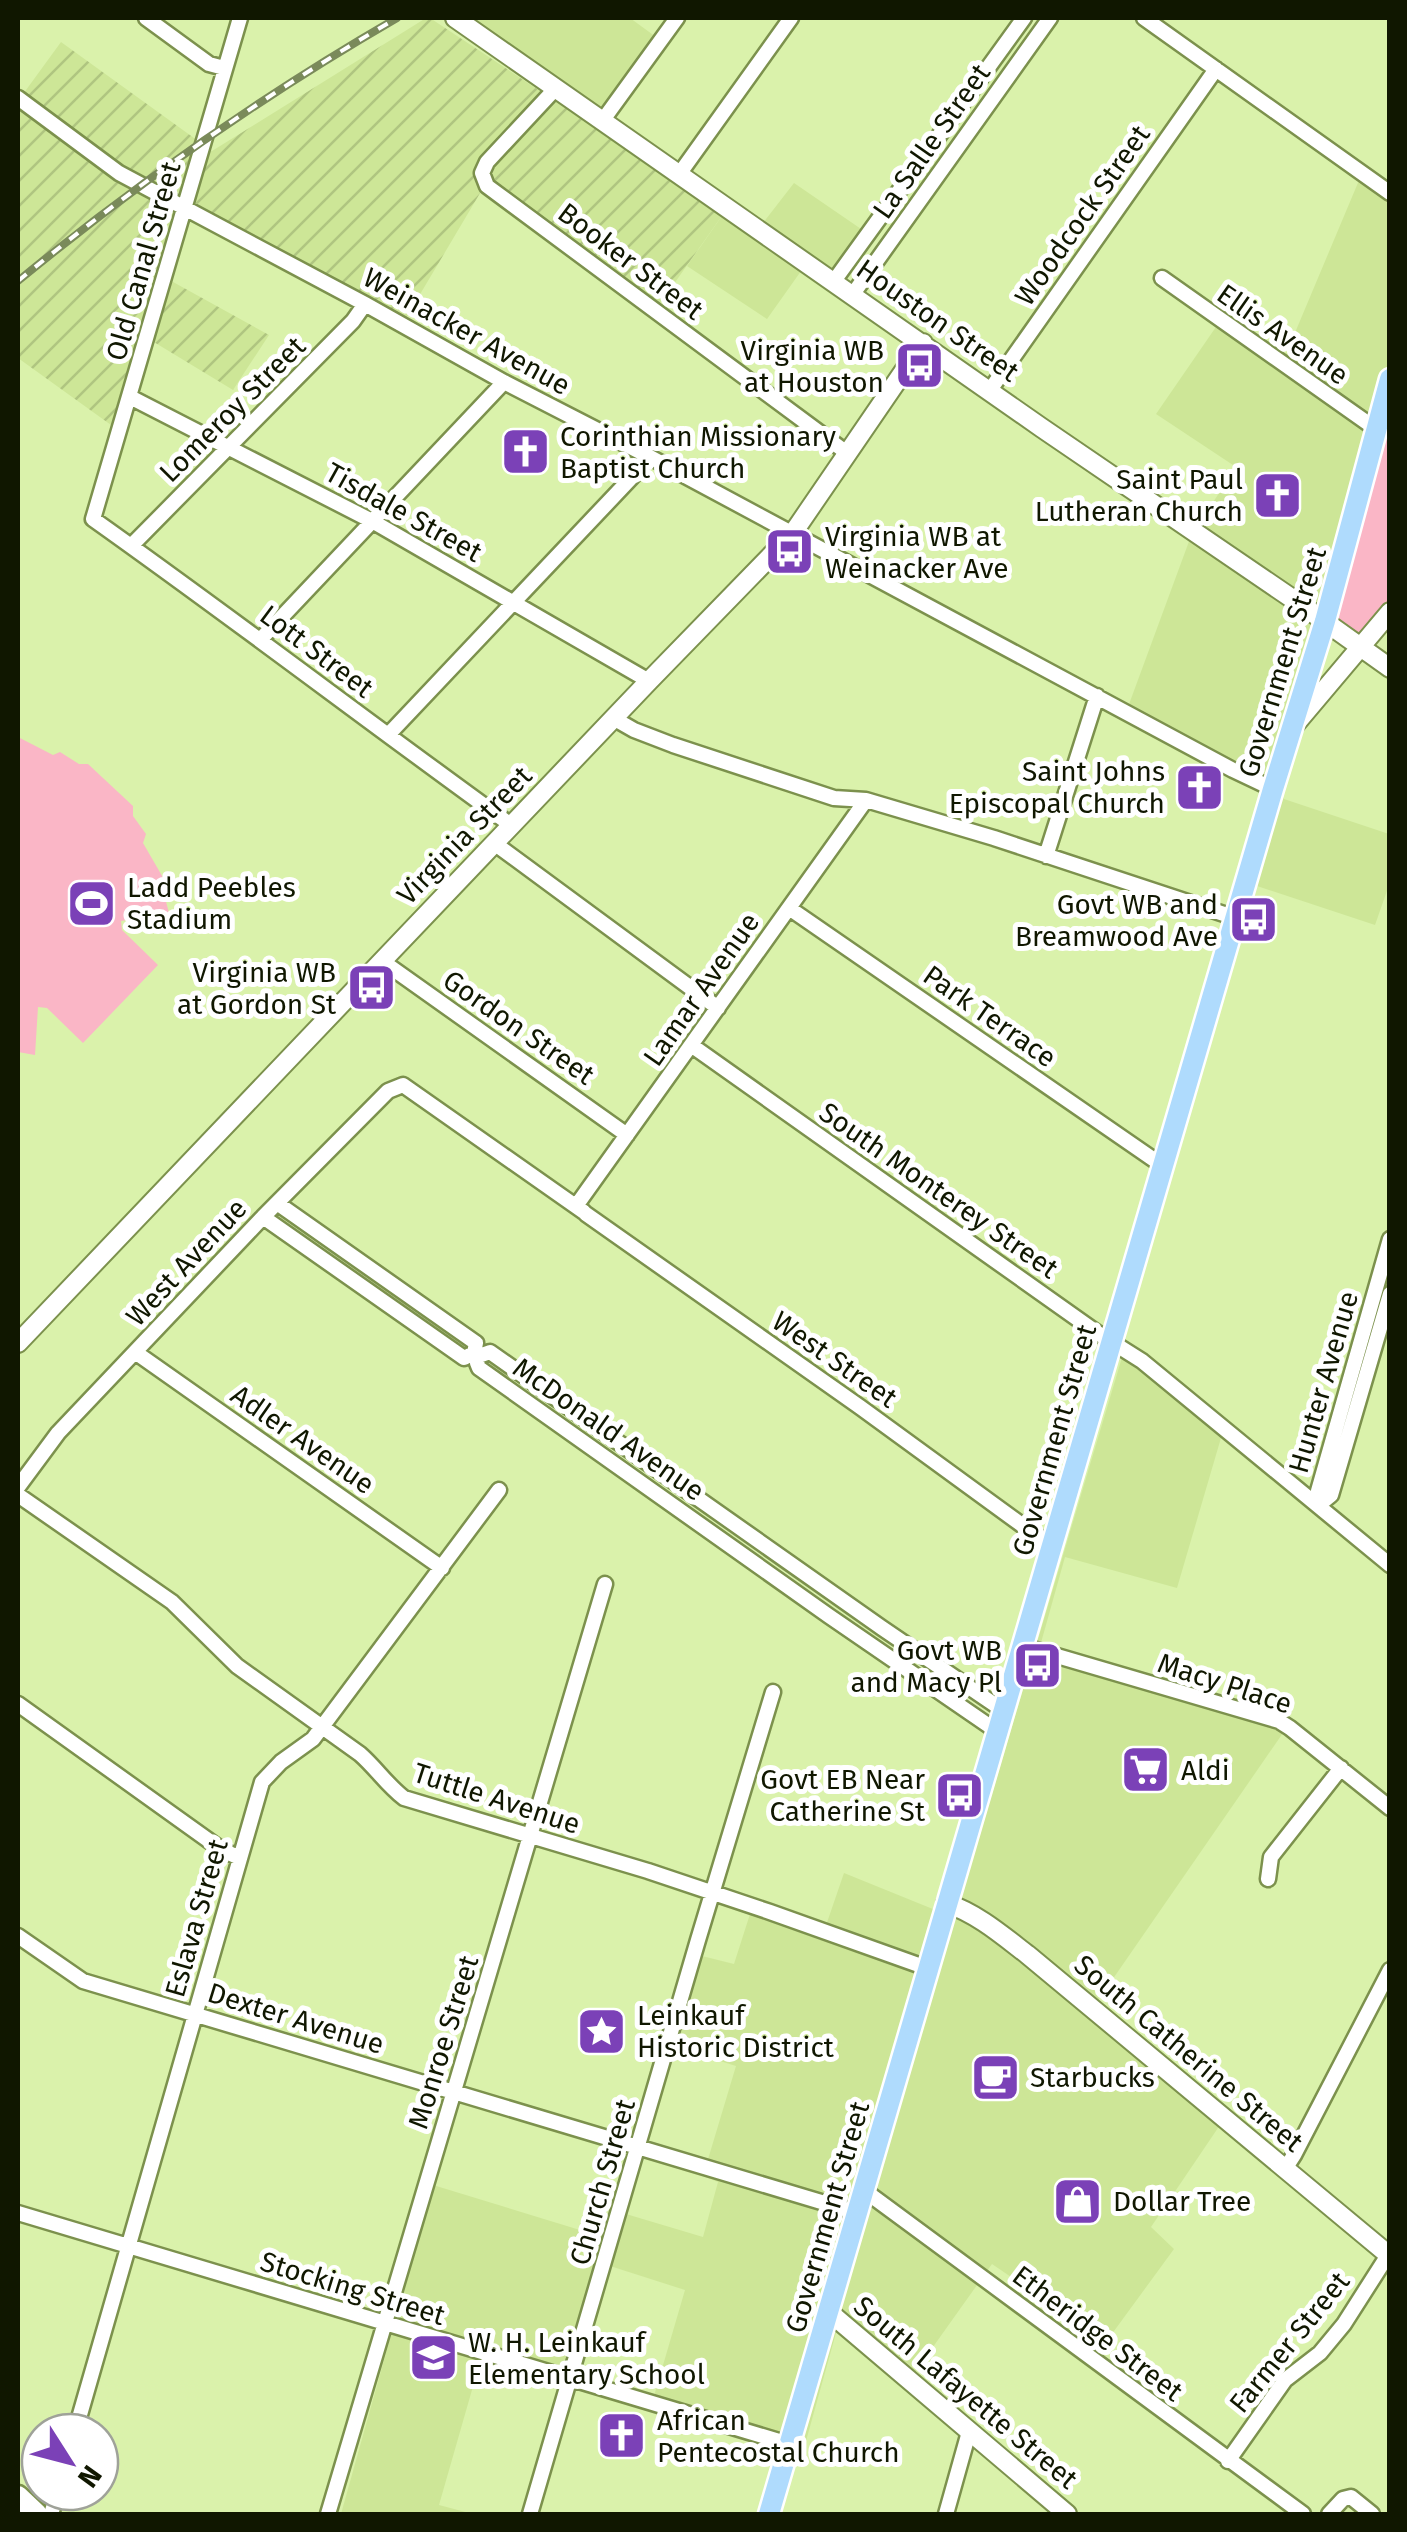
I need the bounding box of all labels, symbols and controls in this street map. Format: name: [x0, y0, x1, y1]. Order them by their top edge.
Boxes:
street label: La Salle Street: [866, 57, 997, 225]
street label: Woodcock Street: [1008, 118, 1157, 312]
street label: Old Canal Street: [99, 157, 188, 364]
street label: Booker Street: [552, 196, 711, 327]
street label: Houston Street: [850, 252, 1026, 389]
street label: Weinacker Avenue: [358, 261, 576, 402]
street label: Ellis Avenue: [1211, 277, 1355, 392]
street label: Lomeroy Street: [153, 329, 313, 489]
place label: Virginia WB at Houston: [741, 334, 884, 399]
bus stop icon: Virginia WB at Houston: [893, 340, 945, 392]
place label: Corinthian Missionary Baptist Church: [560, 420, 836, 485]
church icon: Corinthian Missionary Baptist Church: [499, 426, 551, 478]
street label: Tisdale Street: [320, 456, 489, 569]
place label: Saint Paul Lutheran Church: [1035, 463, 1243, 528]
church icon: Saint Paul Lutheran Church: [1252, 469, 1304, 521]
place label: Virginia WB at Weinacker Ave: [825, 520, 1009, 585]
bus stop icon: Virginia WB at Weinacker Ave: [764, 526, 816, 578]
street label: Government Street: [1232, 542, 1333, 781]
street label: Lott Street: [254, 598, 381, 705]
place label: Saint Johns Episcopal Church: [949, 755, 1165, 820]
street label: Virginia Street: [390, 759, 539, 911]
church icon: Saint Johns Episcopal Church: [1174, 761, 1226, 813]
place label: Ladd Peebles Stadium: [127, 871, 296, 936]
sports icon: Ladd Peebles Stadium: [66, 877, 118, 929]
place label: Govt WB and Breamwood Ave: [1015, 888, 1218, 953]
bus stop icon: Govt WB and Breamwood Ave: [1227, 894, 1279, 946]
street label: Lamar Avenue: [636, 906, 766, 1072]
place label: Virginia WB at Gordon St: [177, 956, 337, 1021]
street label: Park Terrace: [917, 959, 1063, 1074]
bus stop icon: Virginia WB at Gordon St: [345, 962, 397, 1014]
street label: Gordon Street: [437, 963, 601, 1092]
street label: South Monterey Street: [813, 1096, 1065, 1286]
street label: West Avenue: [119, 1192, 254, 1333]
street label: Hunter Avenue: [1282, 1287, 1365, 1477]
street label: West Street: [766, 1304, 904, 1415]
street label: Government Street: [1006, 1320, 1104, 1560]
street label: McDonald Avenue: [507, 1351, 711, 1508]
street label: Adler Avenue: [225, 1378, 381, 1501]
place label: Govt WB and Macy Pl: [850, 1634, 1002, 1699]
bus stop icon: Govt WB and Macy Pl: [1011, 1640, 1063, 1692]
street label: Macy Place: [1154, 1646, 1296, 1721]
supermarket icon: Aldi: [1120, 1744, 1172, 1796]
place label: Aldi: [1181, 1754, 1230, 1787]
street label: Tuttle Avenue: [409, 1756, 584, 1841]
place label: Govt EB Near Catherine St: [760, 1763, 926, 1828]
bus stop icon: Govt EB Near Catherine St: [934, 1769, 986, 1821]
street label: Eslava Street: [158, 1835, 235, 2001]
street label: South Catherine Street: [1068, 1948, 1310, 2159]
street label: Monroe Street: [401, 1951, 486, 2133]
street label: Dexter Avenue: [204, 1976, 388, 2061]
place label: Leinkauf Historic District: [637, 1999, 835, 2064]
place icon: Leinkauf Historic District: [576, 2005, 628, 2057]
cafe icon: Starbucks: [969, 2051, 1021, 2103]
place label: Starbucks: [1030, 2061, 1155, 2094]
street label: Church Street: [563, 2094, 642, 2269]
street label: Government Street: [779, 2097, 877, 2337]
shop icon: Dollar Tree: [1052, 2175, 1104, 2227]
place label: Dollar Tree: [1113, 2185, 1251, 2218]
street label: Stocking Street: [257, 2245, 450, 2332]
street label: Etheridge Street: [1006, 2259, 1190, 2409]
street label: Farmer Street: [1223, 2265, 1357, 2419]
street label: South Lafayette Street: [847, 2289, 1085, 2496]
place label: W. H. Leinkauf Elementary School: [468, 2326, 705, 2391]
school or university icon: W. H. Leinkauf Elementary School: [407, 2332, 459, 2384]
place label: African Pentecostal Church: [657, 2404, 900, 2469]
church icon: African Pentecostal Church: [596, 2410, 648, 2462]
north arrow: [20, 2412, 120, 2512]
text: N: [71, 2459, 109, 2494]

